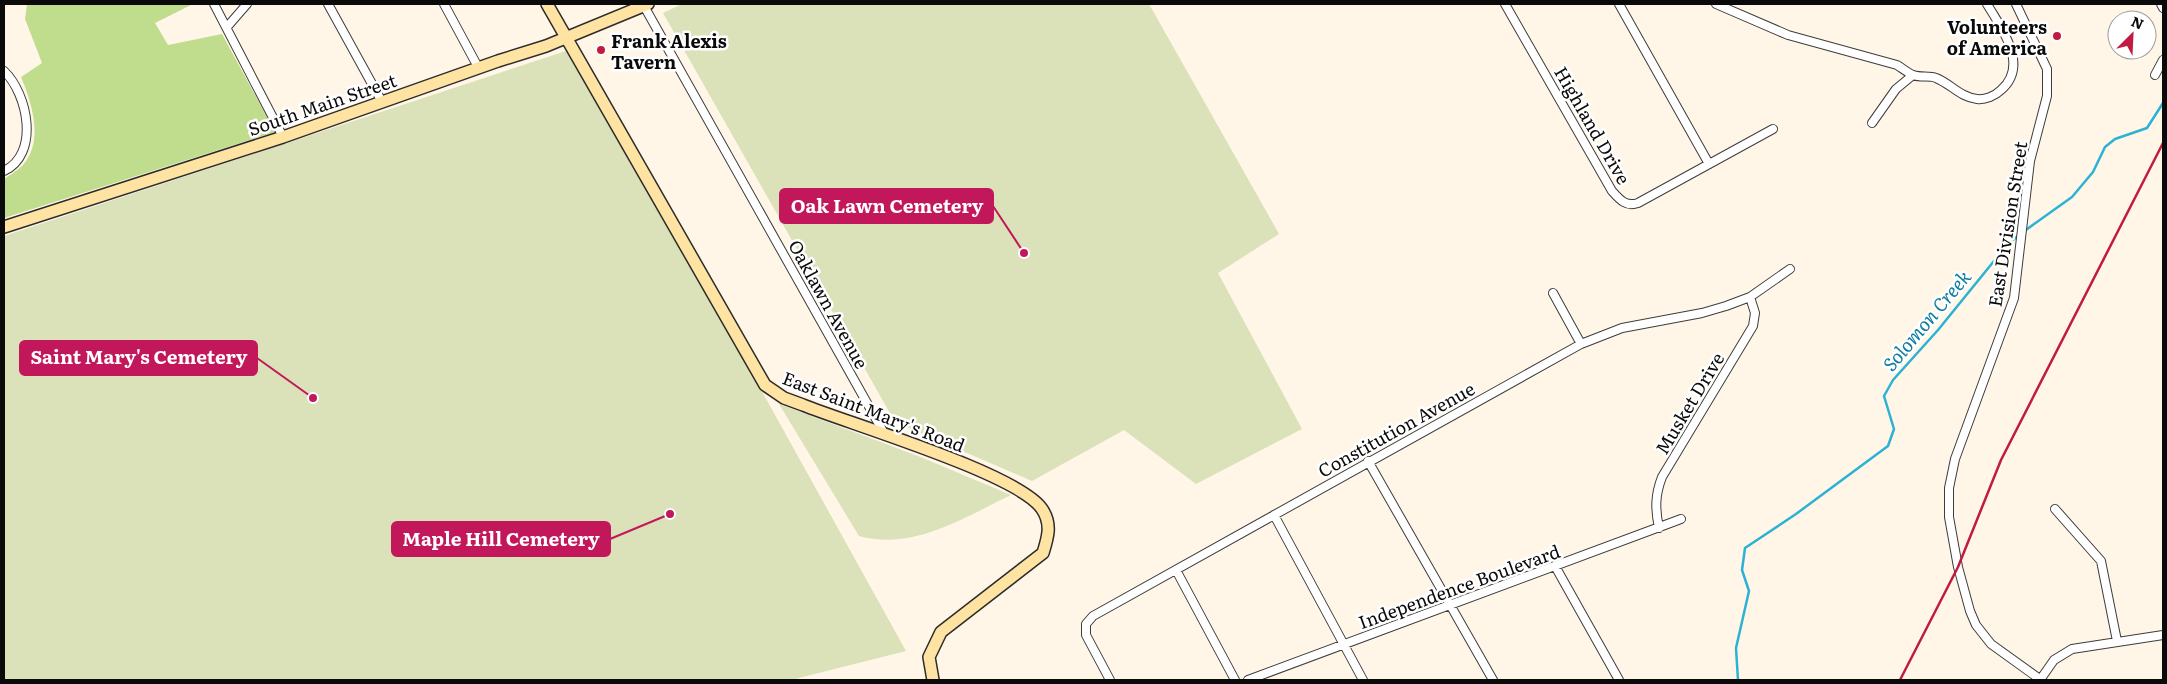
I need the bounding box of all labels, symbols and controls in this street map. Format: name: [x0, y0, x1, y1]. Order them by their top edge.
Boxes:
north arrow: [2107, 10, 2157, 60]
text: N: [2128, 11, 2147, 34]
place label: Volunteers of America: [1947, 13, 2048, 61]
place label: Frank Alexis Tavern: [611, 27, 727, 75]
marker: Volunteers of America: [2051, 30, 2063, 42]
marker: Frank Alexis Tavern: [595, 44, 607, 56]
street label: Highland Drive: [1548, 61, 1638, 189]
street label: South Main Street: [244, 66, 400, 142]
street label: East Division Street: [1981, 139, 2034, 309]
callout: Oak Lawn Cemetery: [780, 189, 993, 223]
text: Oak Lawn Cemetery: [791, 191, 984, 219]
street label: Oaklawn Avenue: [782, 235, 876, 373]
water label: Solomon Creek: [1875, 263, 1977, 377]
callout: Saint Mary's Cemetery: [20, 341, 257, 375]
text: Saint Mary's Cemetery: [31, 342, 248, 370]
street label: Musket Drive: [1648, 347, 1730, 459]
street label: East Saint Mary's Road: [779, 364, 969, 458]
street label: Constitution Avenue: [1313, 375, 1479, 483]
callout: Maple Hill Cemetery: [392, 522, 610, 556]
text: Maple Hill Cemetery: [402, 524, 600, 552]
street label: Independence Boulevard: [1354, 537, 1564, 635]

